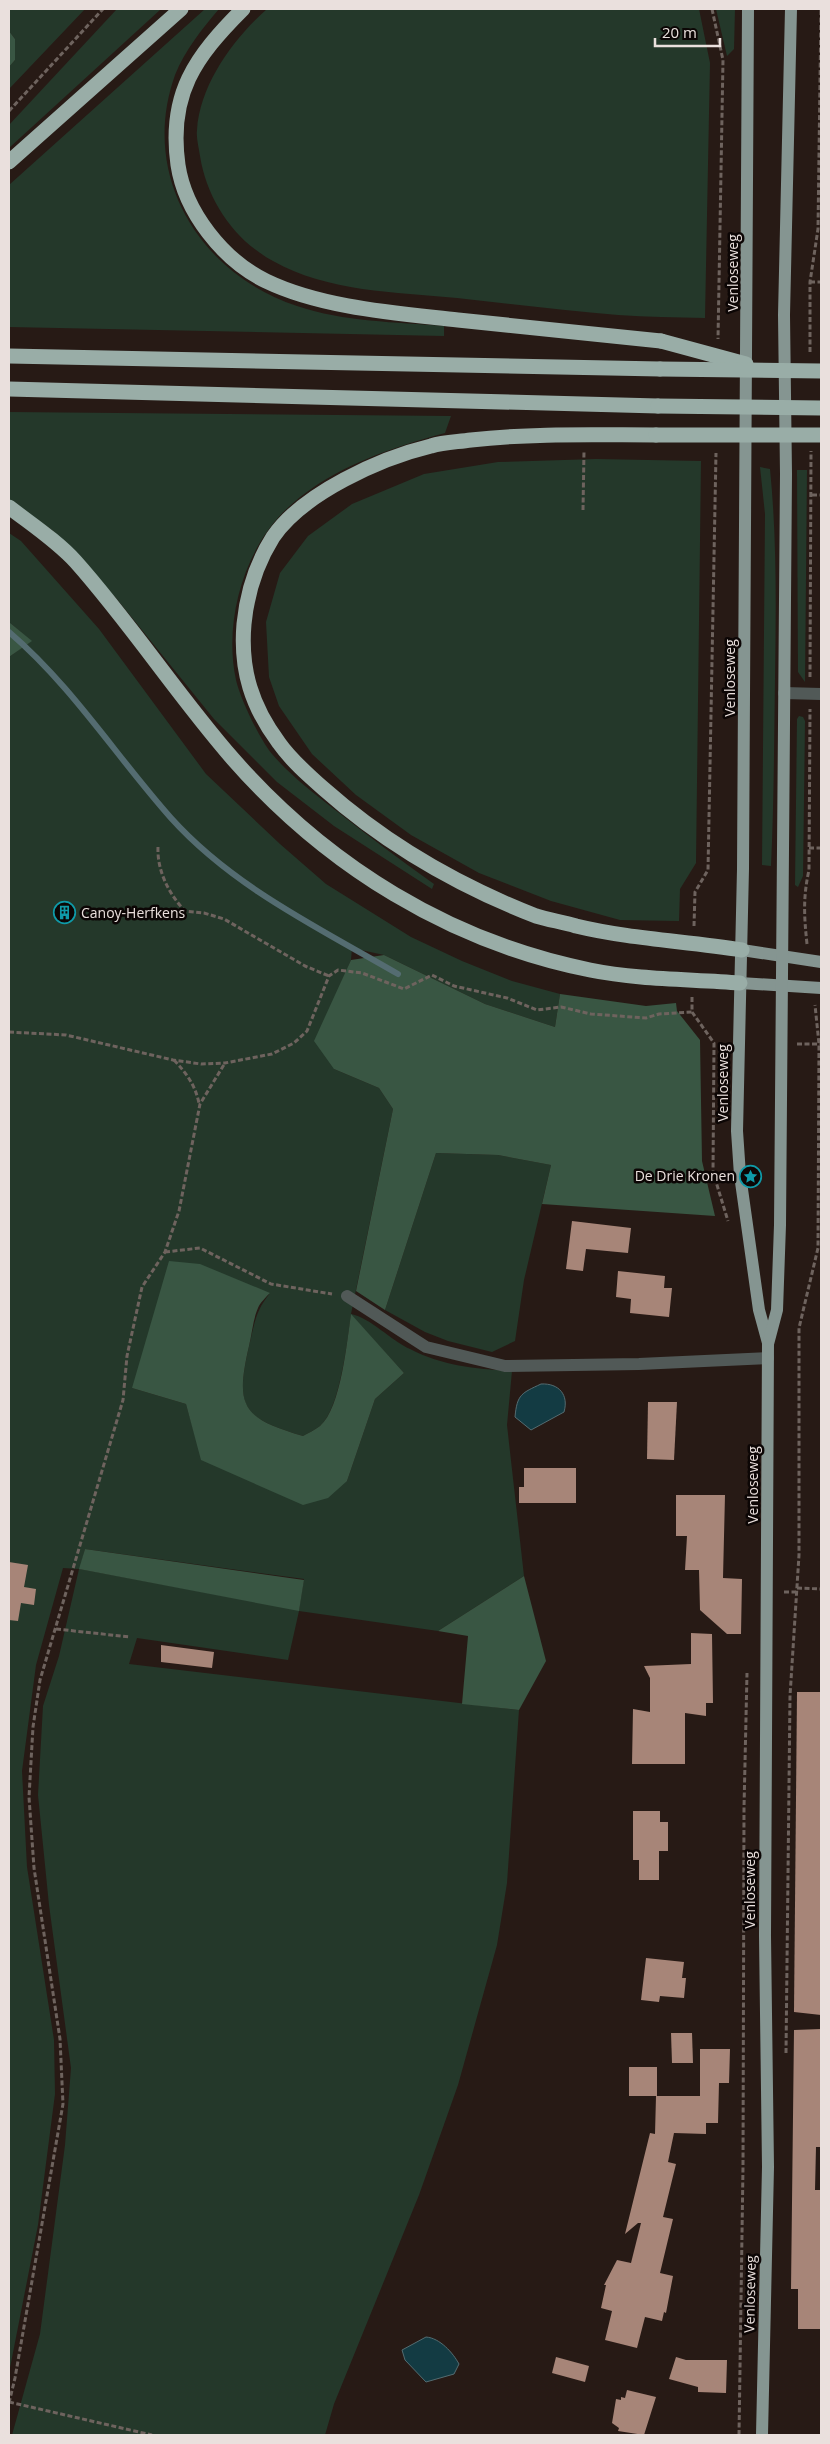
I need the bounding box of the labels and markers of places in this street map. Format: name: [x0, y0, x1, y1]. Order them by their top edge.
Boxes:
building icon: Canoy-Herfkens: [53, 901, 77, 925]
place label: Canoy-Herfkens: [81, 903, 186, 922]
place icon: De Drie Kronen: [739, 1164, 763, 1188]
place label: De Drie Kronen: [635, 1166, 735, 1185]

